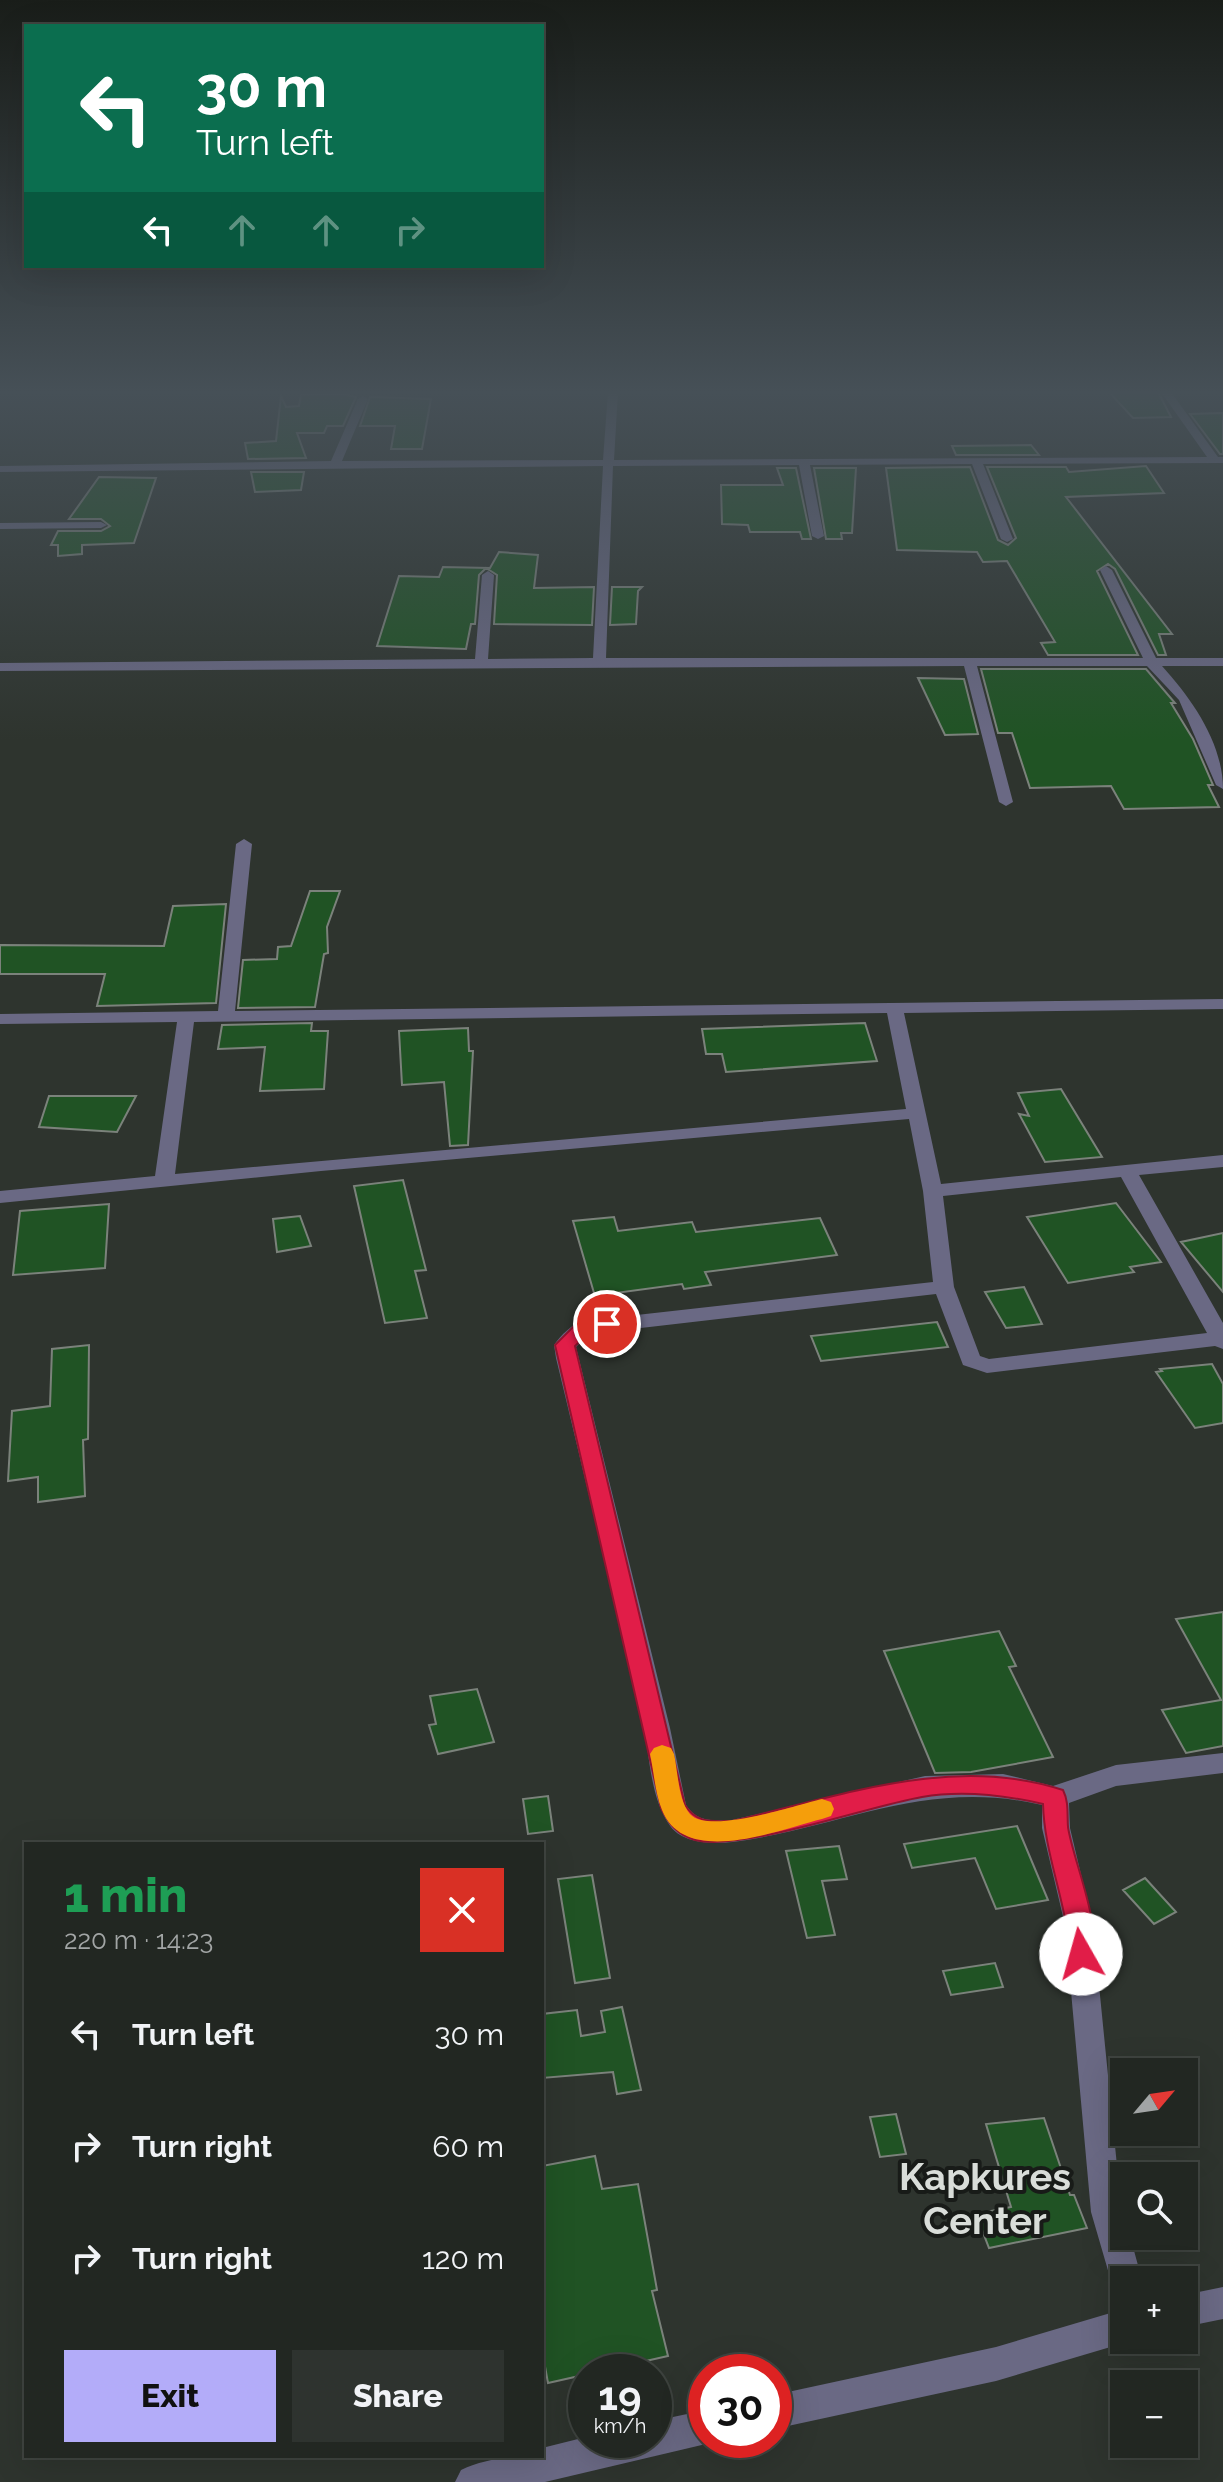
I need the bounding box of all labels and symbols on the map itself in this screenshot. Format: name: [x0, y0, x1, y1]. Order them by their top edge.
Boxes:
pin: [573, 1290, 641, 1358]
position arrow: [1039, 1912, 1123, 1996]
north arrow: [1110, 2058, 1198, 2146]
district label: Kapkures Center: [899, 2154, 1071, 2243]
speed limit sign: 30: [688, 2354, 792, 2458]

